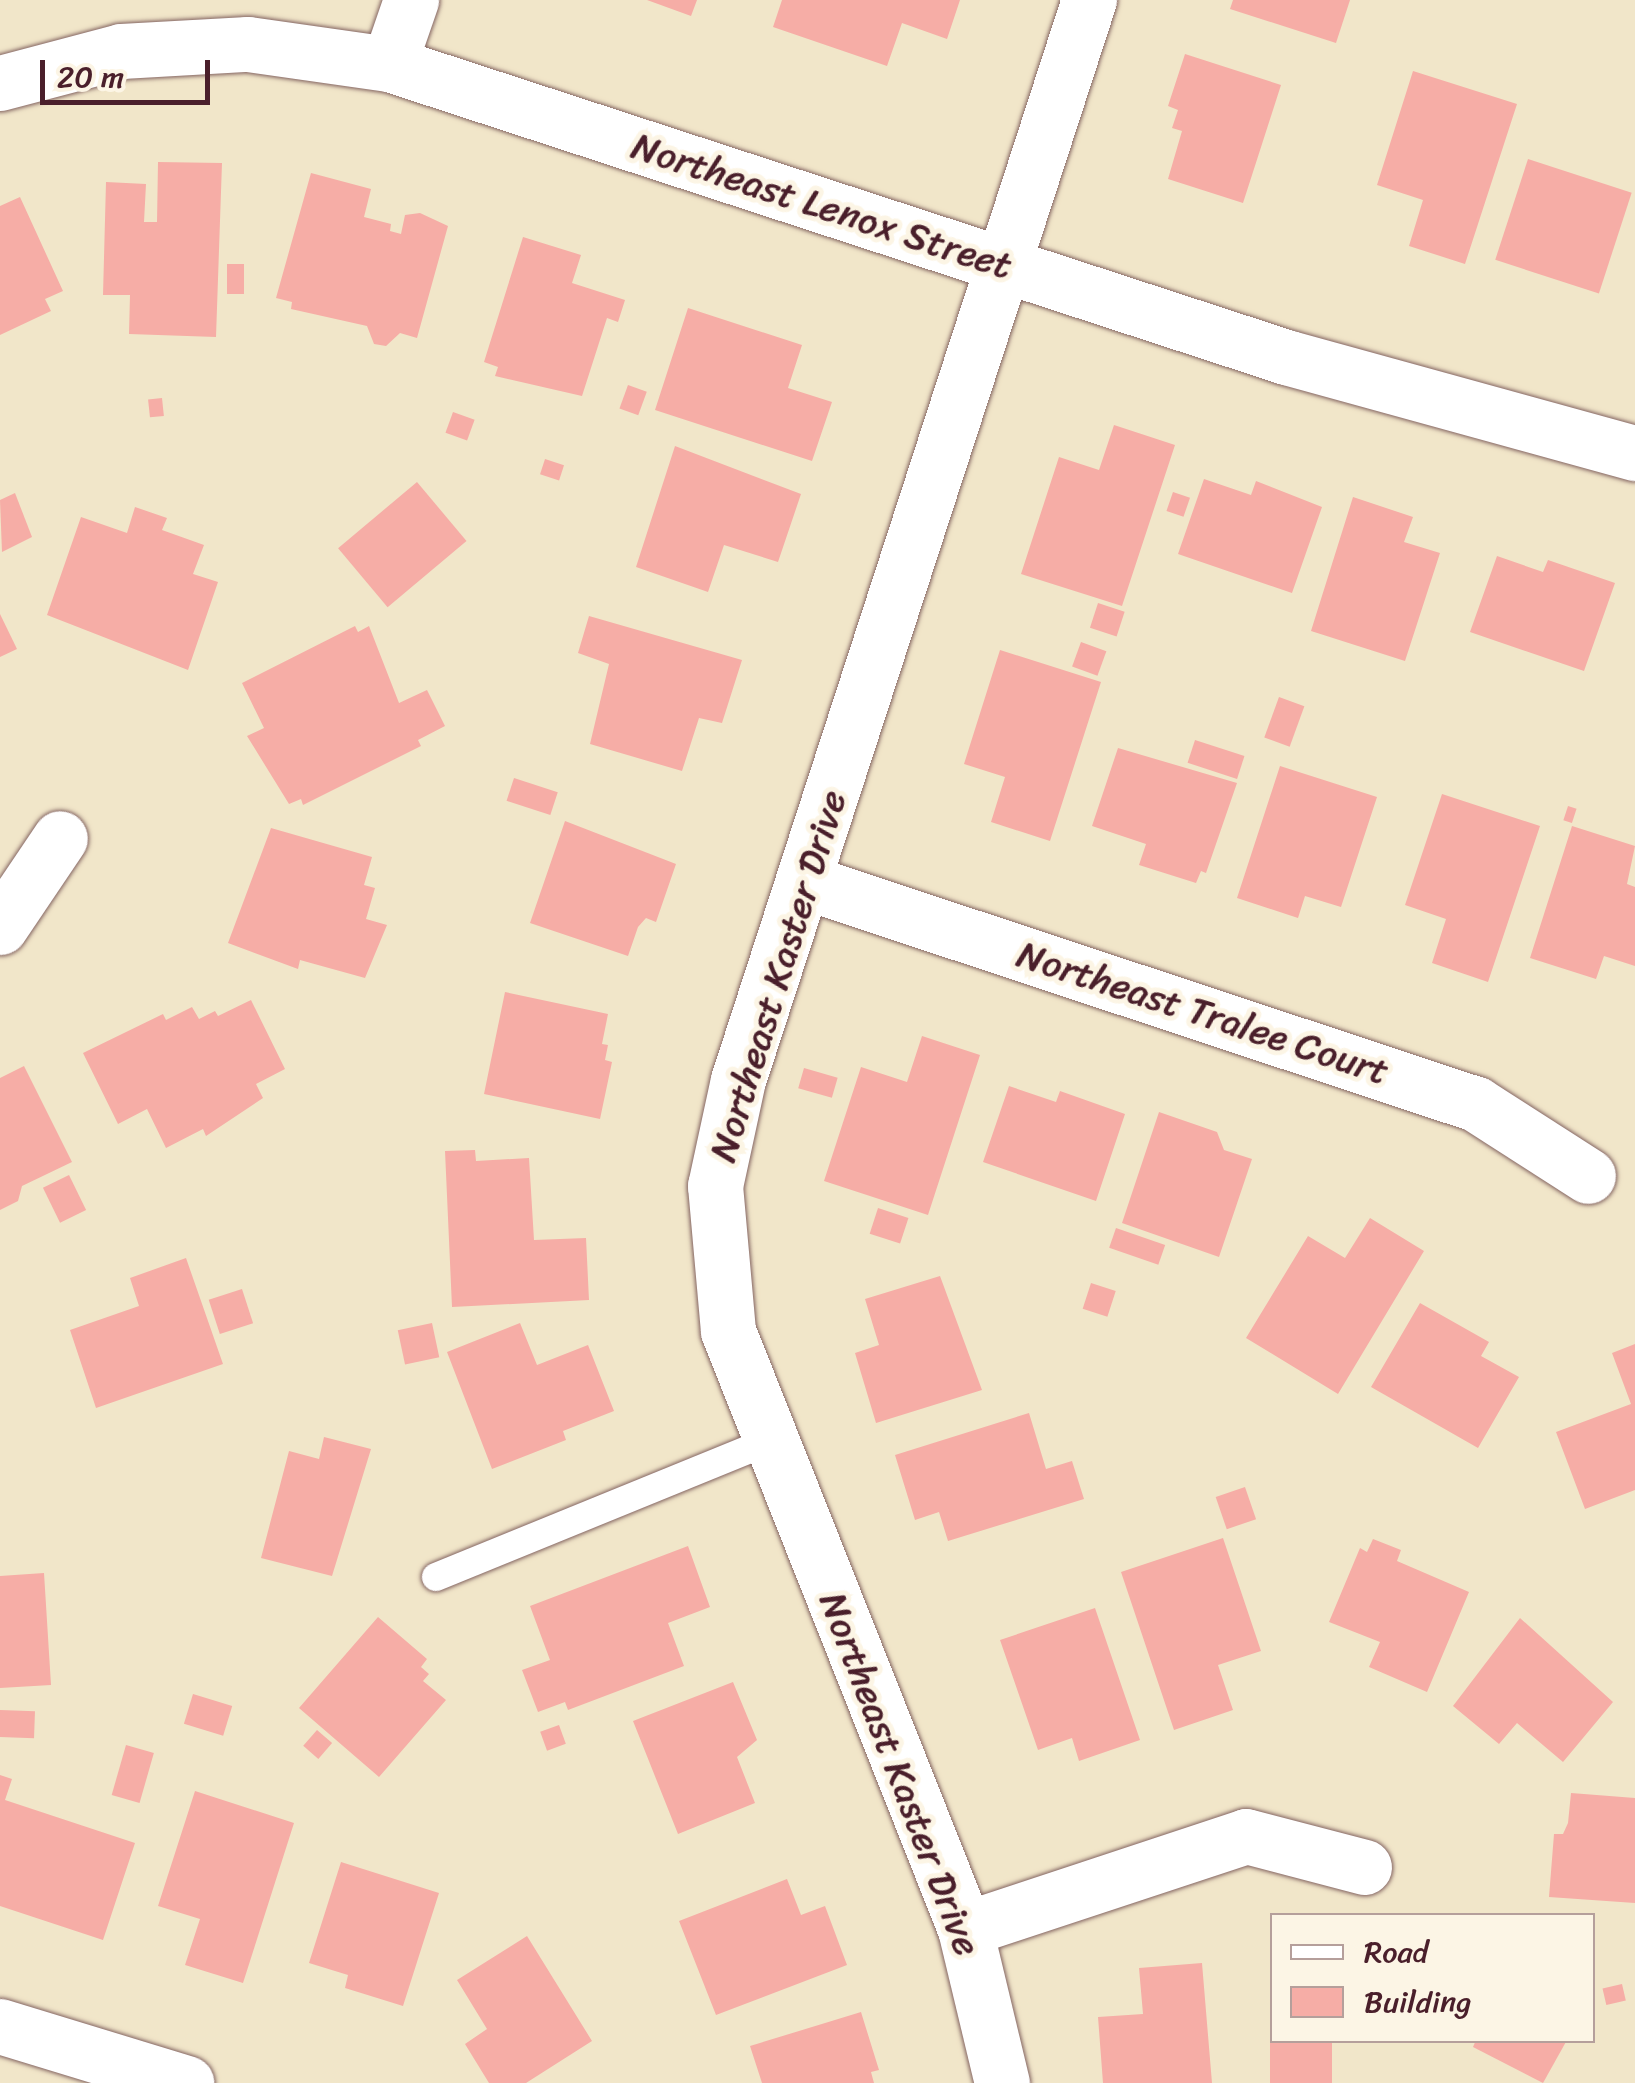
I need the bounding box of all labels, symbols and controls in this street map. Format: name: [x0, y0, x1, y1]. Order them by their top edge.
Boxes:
scale bar: [45, 40, 215, 102]
text: 20 m: [57, 50, 124, 104]
street label: Northeast Lenox Street: [626, 123, 1018, 289]
street label: Northeast Kaster Drive: [700, 784, 856, 1168]
street label: Northeast Tralee Court: [1012, 932, 1394, 1094]
street label: Northeast Kaster Drive: [809, 1585, 991, 1963]
legend: [1270, 1913, 1595, 2043]
text: Road: [1364, 1925, 1428, 1979]
text: Building: [1364, 1975, 1471, 2029]

